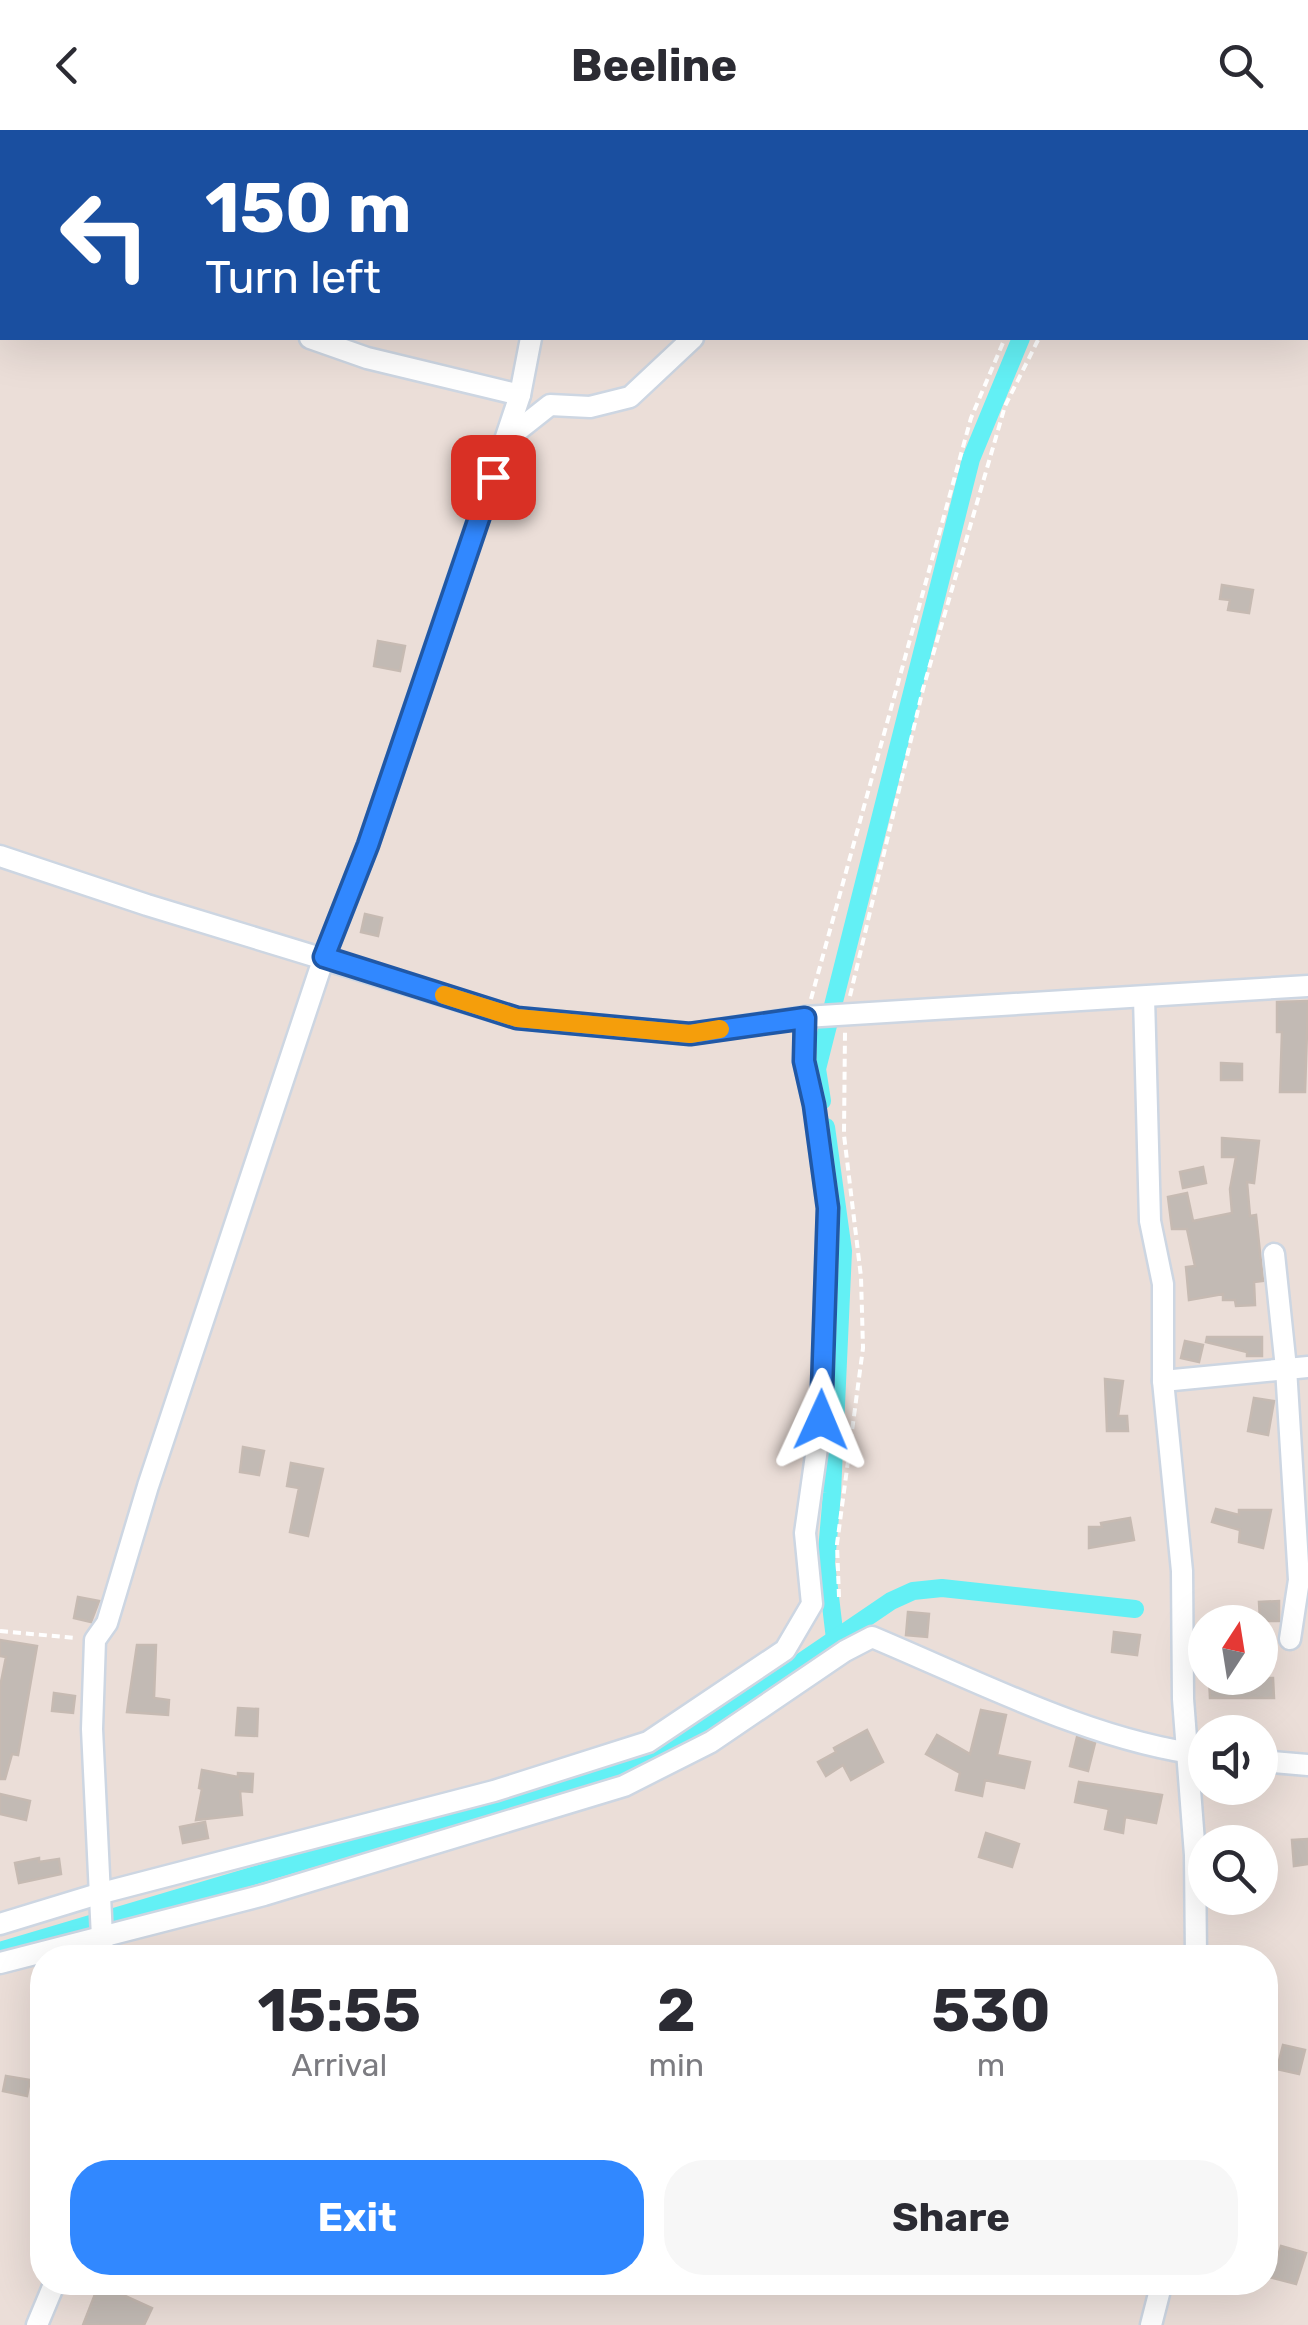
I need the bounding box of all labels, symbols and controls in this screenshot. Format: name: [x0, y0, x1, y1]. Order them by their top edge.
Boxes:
icon: back: [40, 38, 95, 93]
icon: search: [1213, 38, 1268, 93]
text: Beeline: [571, 39, 737, 92]
text: 150 m: [205, 167, 412, 250]
icon: left: [40, 170, 170, 300]
text: Turn left: [205, 251, 381, 304]
pin: [451, 435, 536, 520]
icon: arrive: [466, 450, 521, 505]
position arrow: [769, 1368, 873, 1472]
north arrow: [1188, 1605, 1278, 1695]
map controls: [1188, 1605, 1278, 1915]
button: sound: [1188, 1715, 1278, 1805]
button: search: [1188, 1825, 1278, 1915]
text: 15:55: [257, 1975, 421, 2046]
text: 2: [657, 1975, 696, 2046]
text: 530: [931, 1975, 1051, 2046]
text: Arrival: [291, 2046, 387, 2084]
text: min: [648, 2046, 704, 2084]
text: m: [977, 2046, 1005, 2084]
button: Exit: [70, 2160, 644, 2275]
button: Share: [664, 2160, 1238, 2275]

